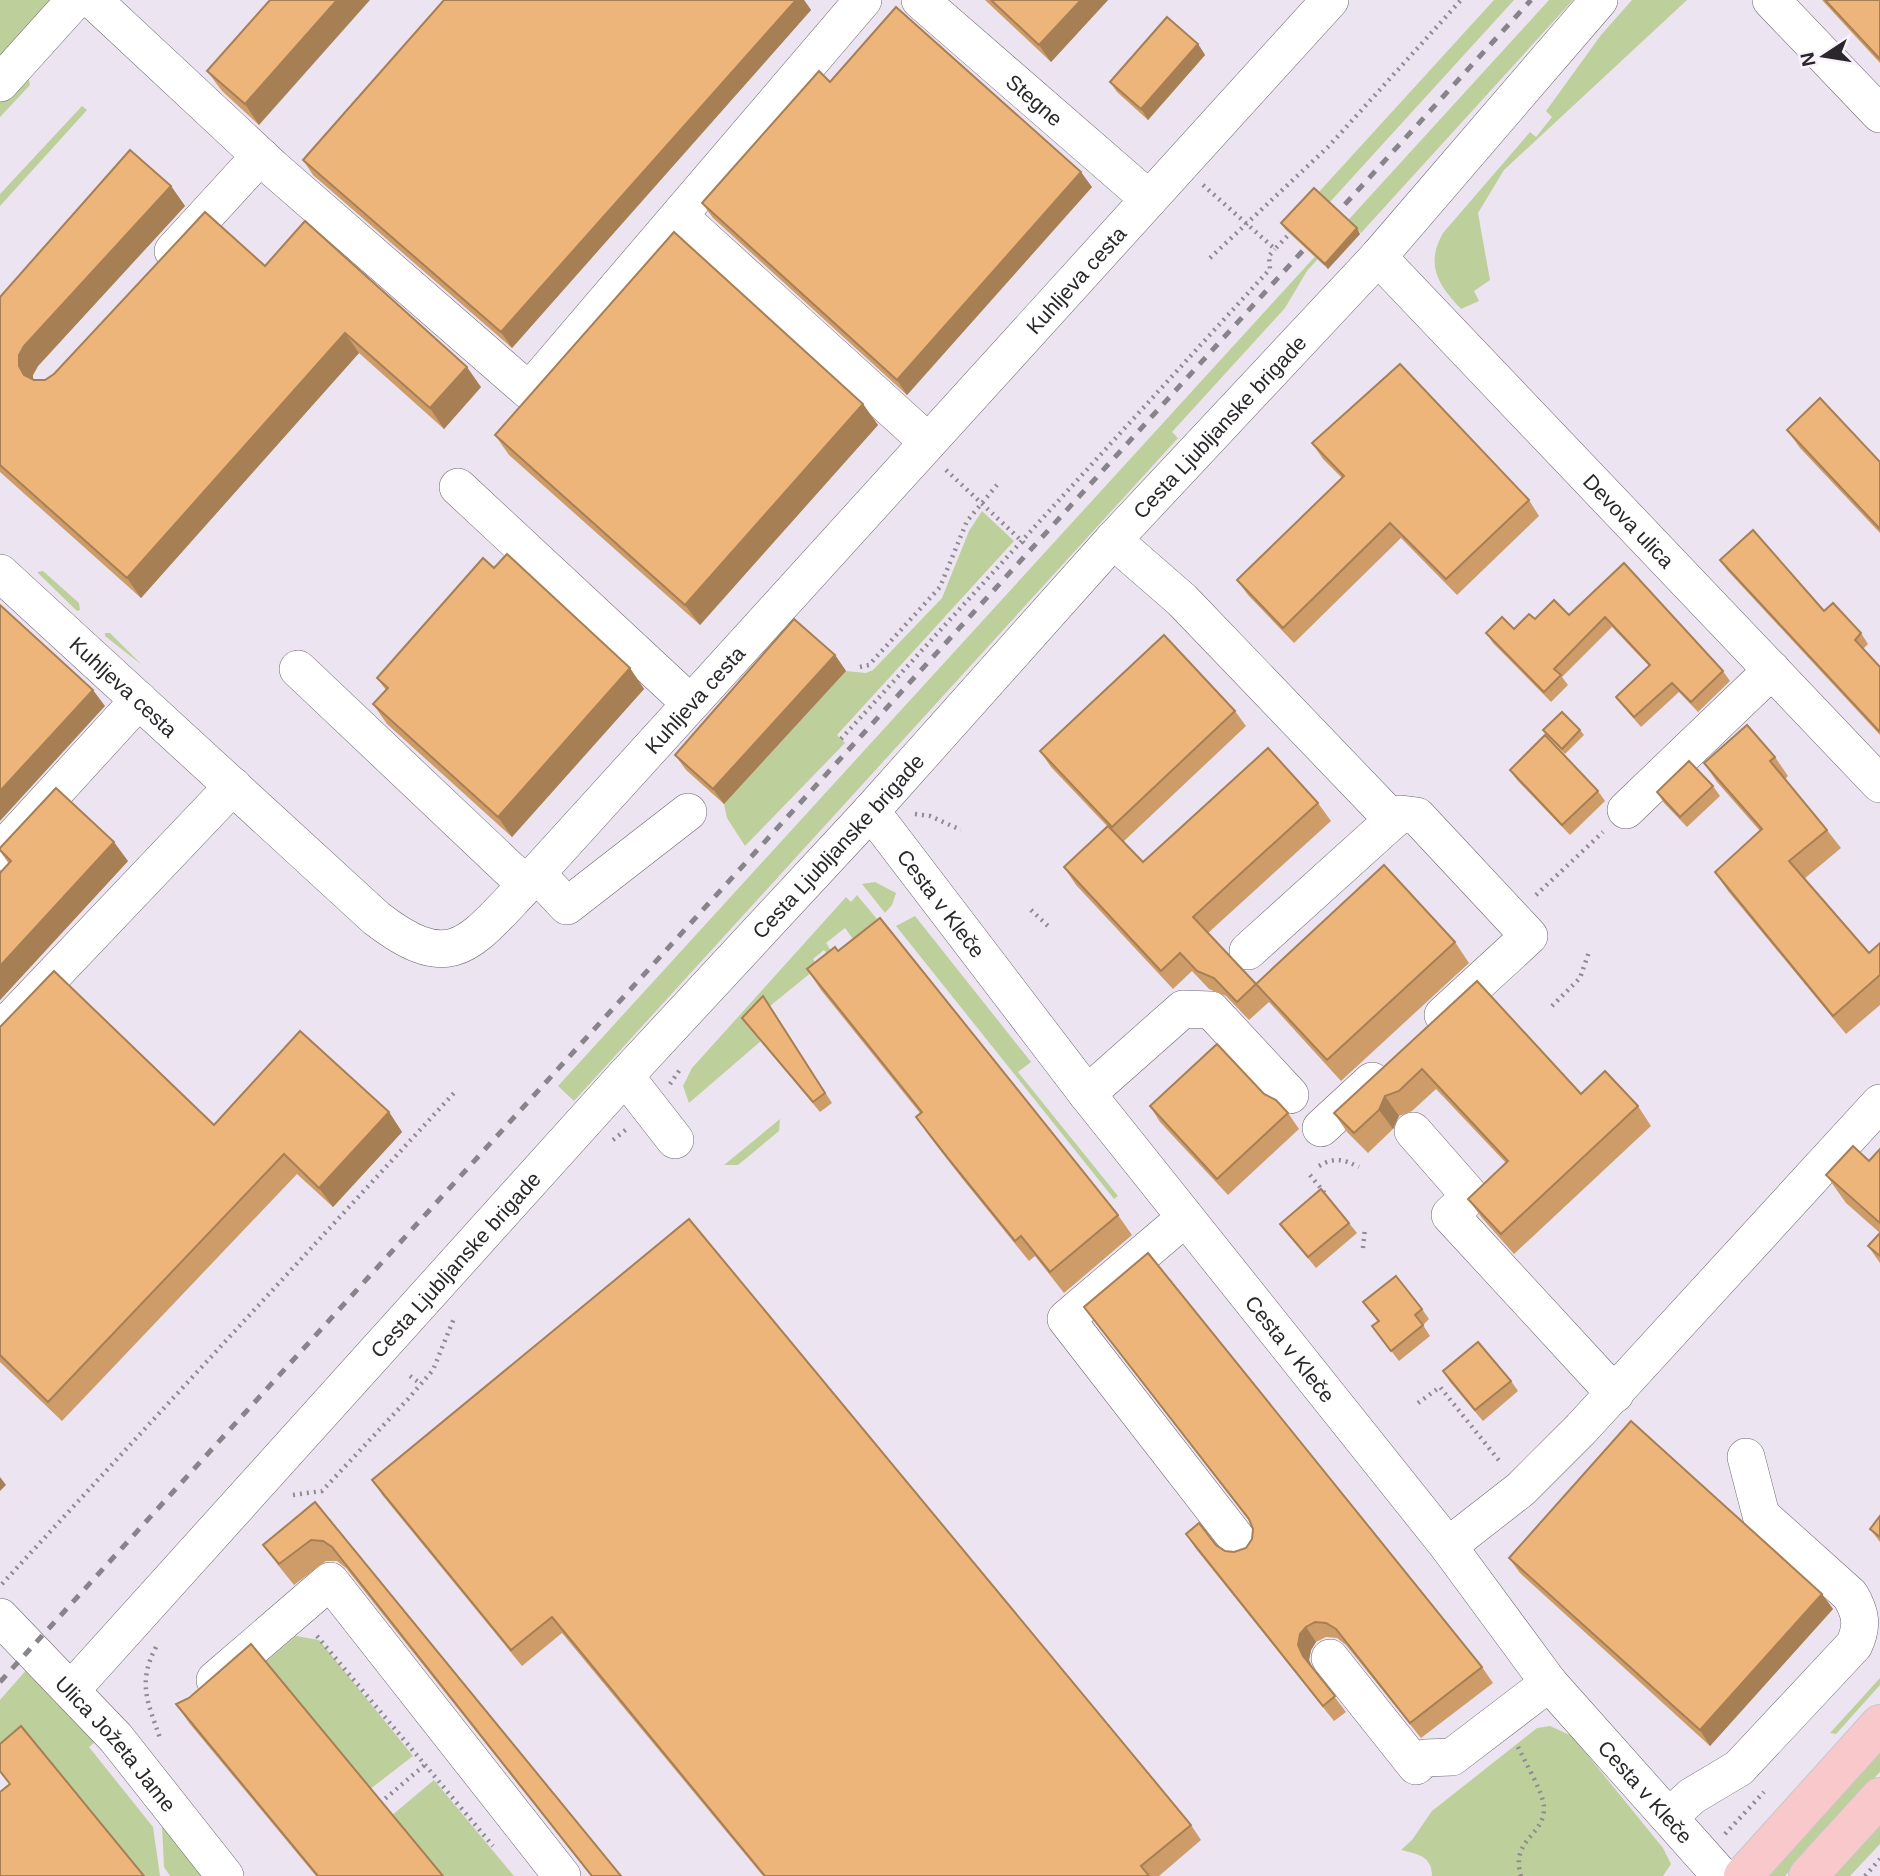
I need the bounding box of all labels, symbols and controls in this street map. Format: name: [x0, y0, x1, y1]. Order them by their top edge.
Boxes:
north arrow: [1789, 21, 1859, 91]
text: N: [1796, 51, 1820, 68]
street label: Stegne: [1002, 69, 1067, 130]
street label: Kuhljeva cesta: [1021, 221, 1130, 338]
street label: Cesta Ljubljanske brigade: [1128, 330, 1310, 523]
street label: Devova ulica: [1579, 469, 1679, 572]
street label: Kuhljeva cesta: [66, 632, 182, 741]
street label: Kuhljeva cesta: [640, 641, 749, 758]
street label: Cesta Ljubljanske brigade: [748, 749, 928, 943]
street label: Cesta v Kleče: [893, 845, 990, 962]
street label: Cesta Ljubljanske brigade: [366, 1167, 545, 1362]
street label: Cesta v Kleče: [1241, 1291, 1340, 1407]
street label: Ulica Jožeta Jame: [51, 1671, 181, 1816]
street label: Cesta v Kleče: [1594, 1735, 1697, 1848]

